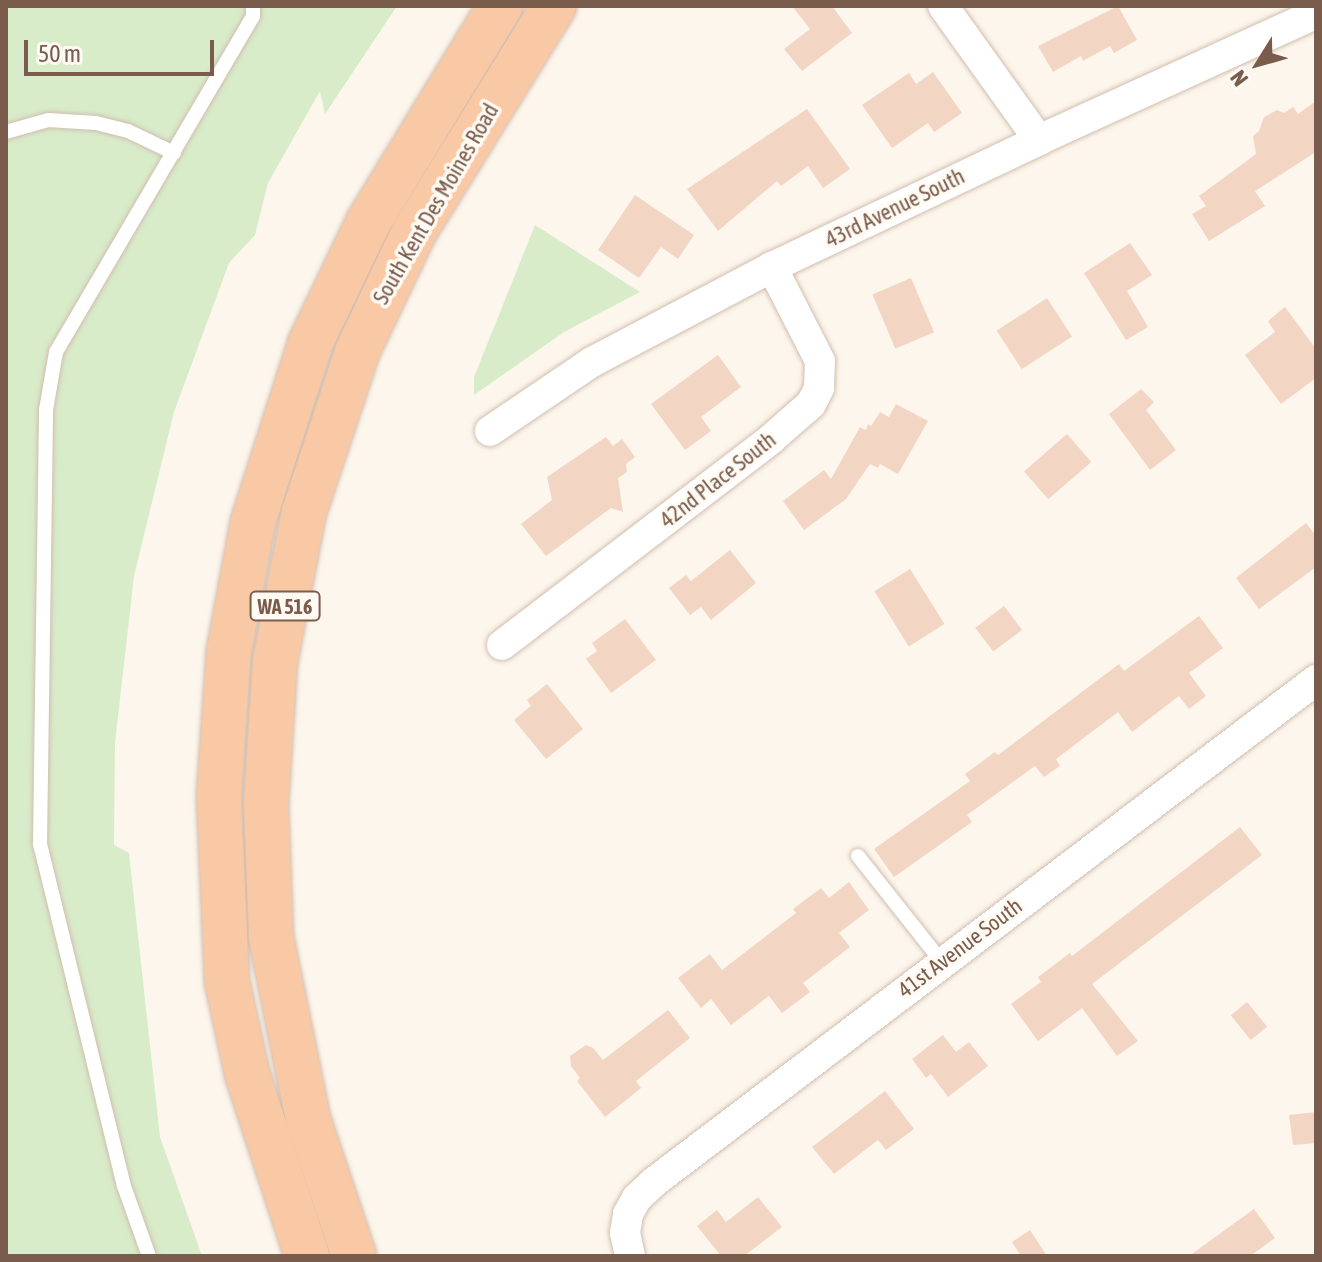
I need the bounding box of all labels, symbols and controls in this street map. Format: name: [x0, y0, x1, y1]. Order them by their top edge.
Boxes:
scale bar: [28, 24, 218, 74]
north arrow: [1218, 24, 1298, 104]
text: 50 m: [38, 40, 81, 67]
text: N: [1225, 65, 1253, 91]
street label: South Kent Des Moines Road: [368, 99, 504, 309]
street label: 43rd Avenue South: [821, 163, 969, 253]
street label: 42nd Place South: [655, 427, 781, 533]
road number: WA 516: [249, 590, 321, 622]
street label: 41st Avenue South: [893, 893, 1027, 1003]

